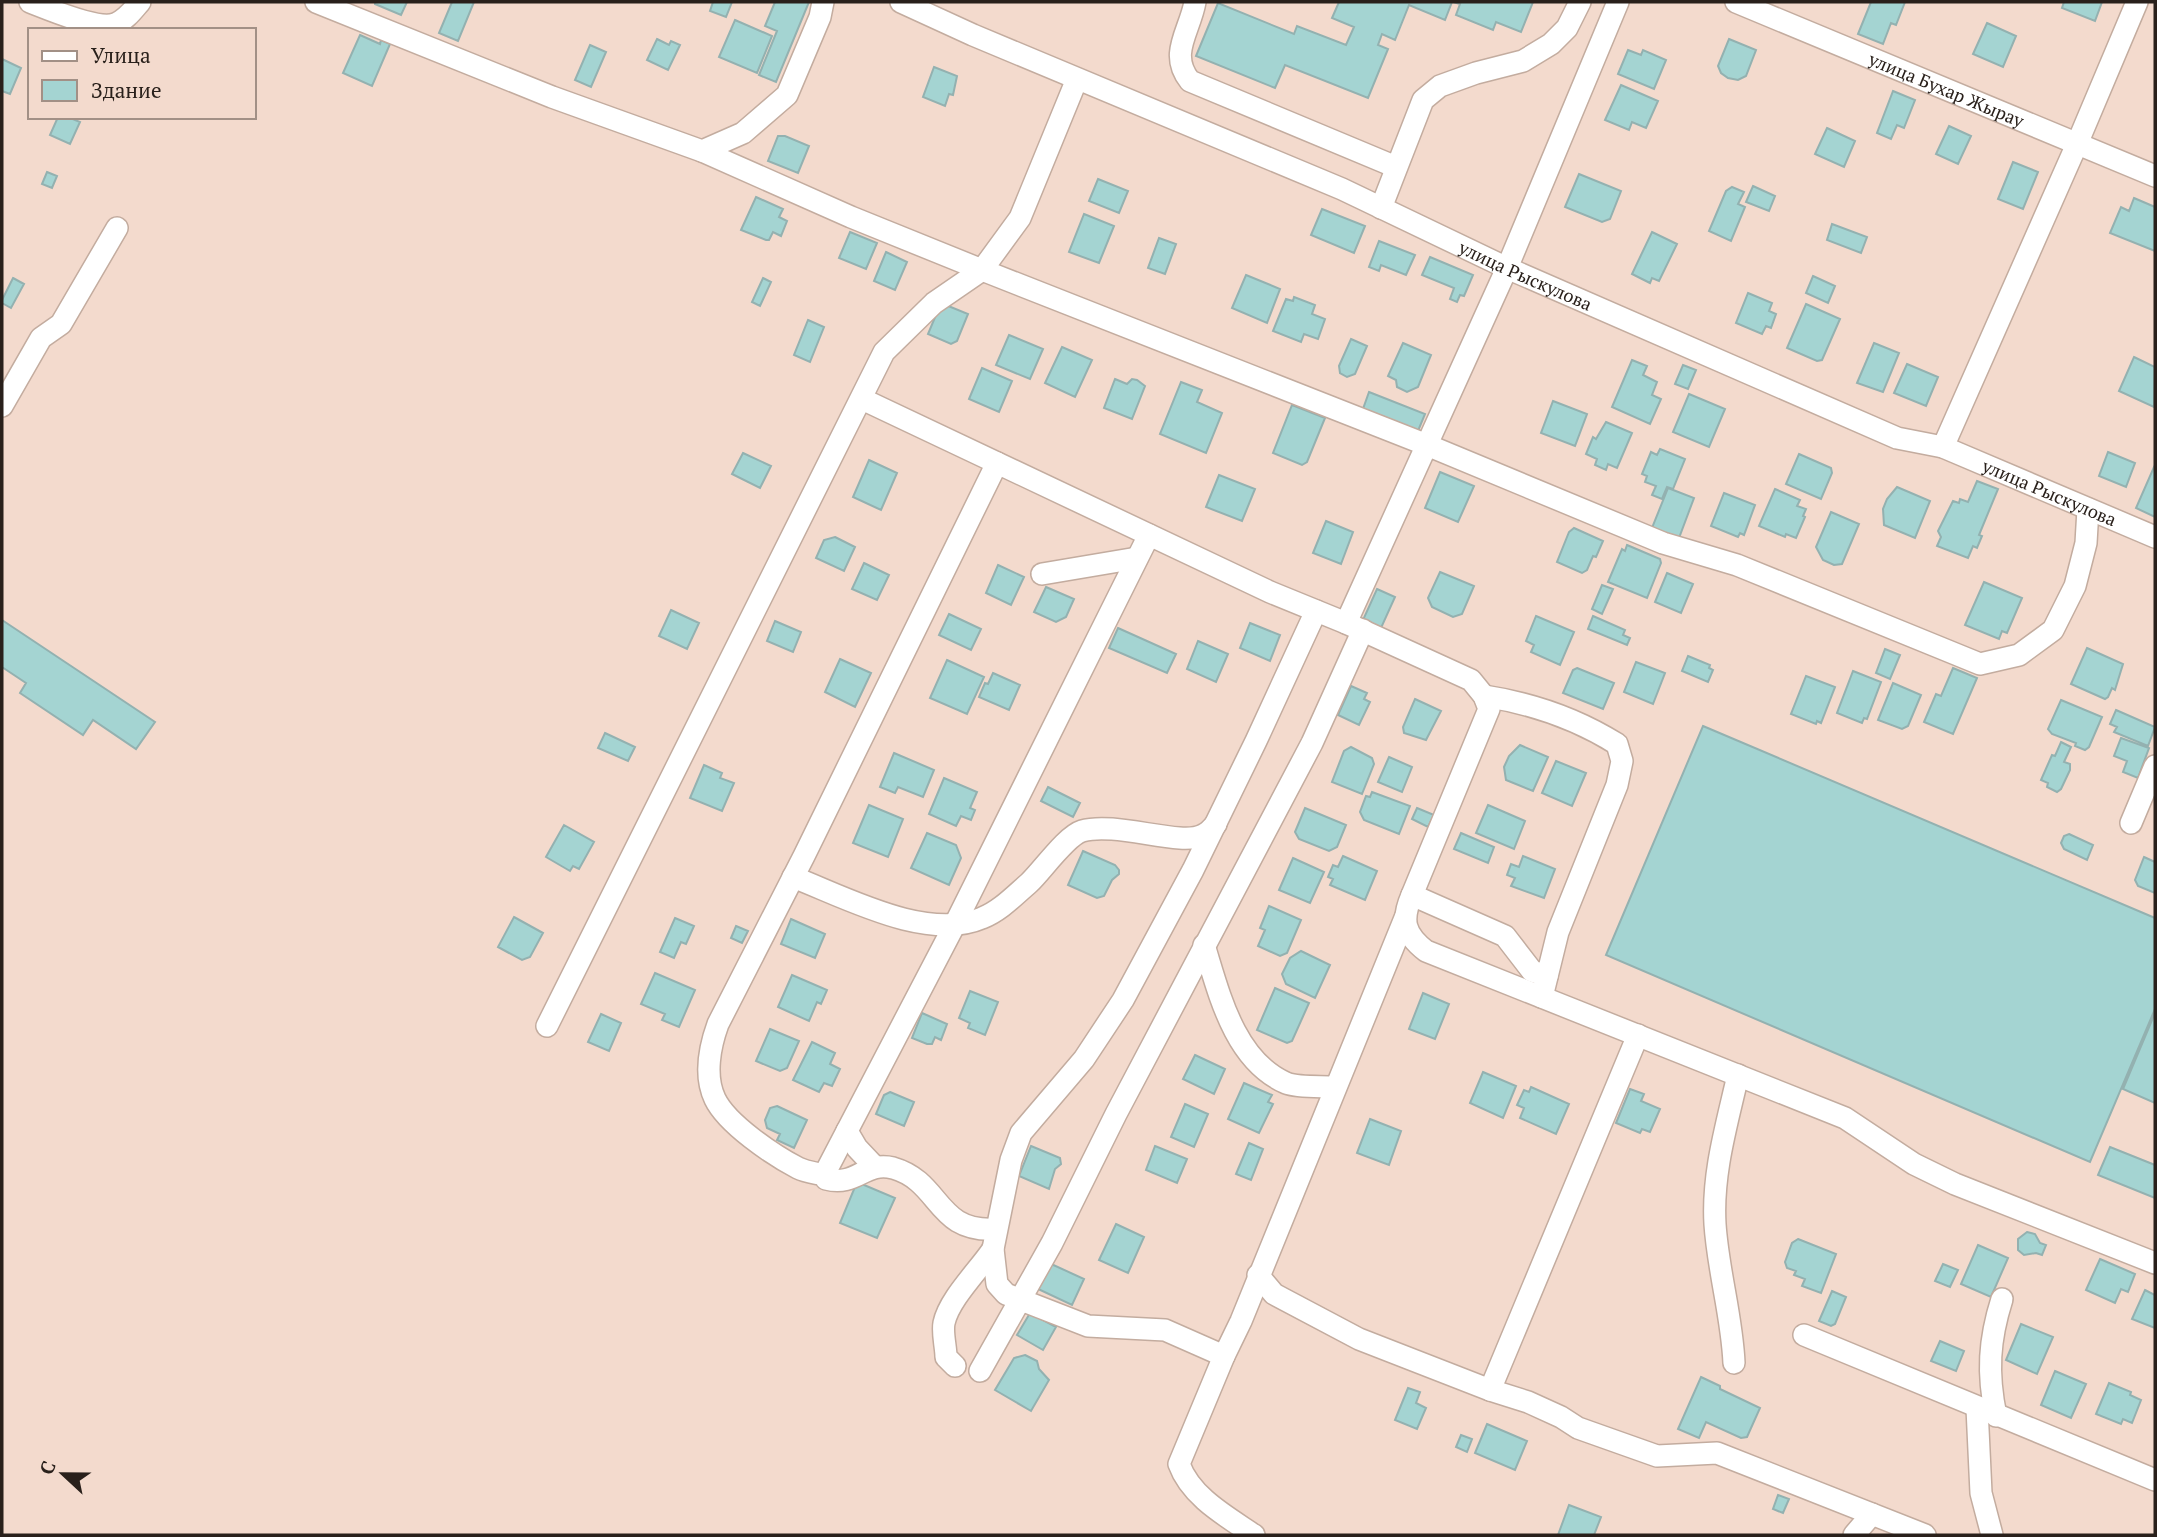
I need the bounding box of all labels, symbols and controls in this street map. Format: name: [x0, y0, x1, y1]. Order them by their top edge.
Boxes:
legend: [28, 28, 256, 119]
text: Улица: [91, 41, 151, 69]
street label: улица Бухар Жырау: [1864, 46, 2029, 133]
text: Здание: [91, 76, 162, 104]
street label: улица Рыскулова: [1454, 234, 1596, 316]
street label: улица Рыскулова: [1978, 453, 2120, 531]
north arrow: [28, 1439, 98, 1509]
text: С: [33, 1457, 61, 1478]

